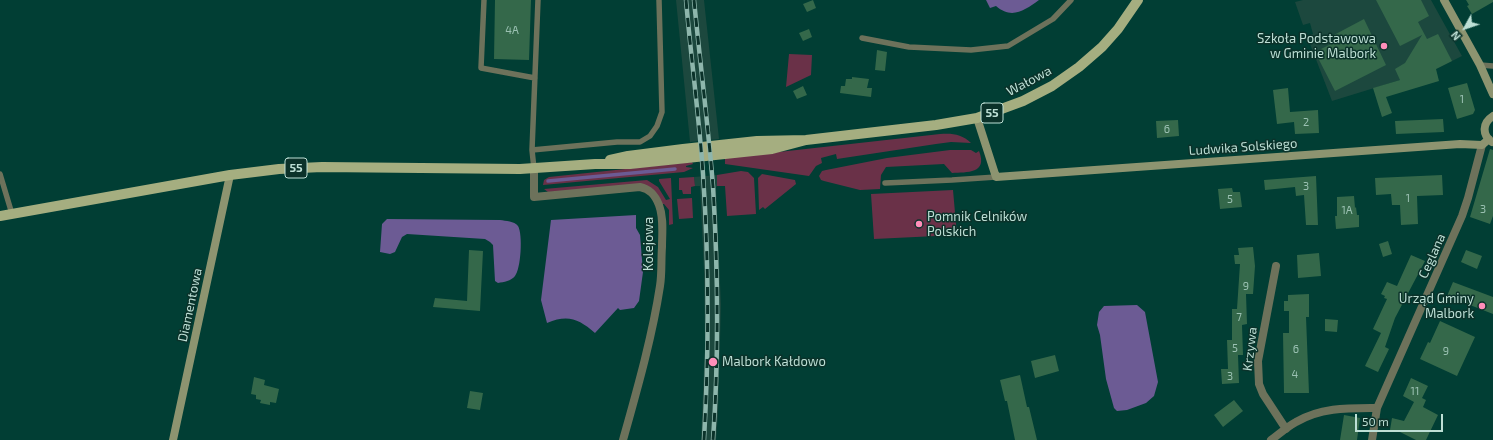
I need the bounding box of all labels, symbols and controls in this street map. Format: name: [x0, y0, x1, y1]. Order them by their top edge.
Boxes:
north arrow: [1445, 8, 1485, 48]
house number: 4A: [505, 23, 519, 37]
text: N: [1448, 29, 1463, 43]
place label: Szkoła Podstawowa w Gminie Malbork: [1257, 31, 1376, 62]
marker: Szkoła Podstawowa w Gminie Malbork: [1379, 41, 1389, 51]
street label: Wałowa: [1004, 63, 1054, 99]
house number: 1: [1460, 92, 1464, 106]
road number: 55: [981, 103, 1003, 123]
house number: 2: [1303, 115, 1309, 129]
house number: 6: [1164, 122, 1170, 136]
street label: Ludwika Solskiego: [1188, 135, 1298, 159]
road number: 55: [285, 158, 307, 178]
house number: 3: [1303, 179, 1309, 193]
house number: 1: [1406, 191, 1410, 205]
house number: 5: [1227, 192, 1233, 206]
house number: 3: [1480, 202, 1486, 216]
house number: 1A: [1341, 203, 1353, 217]
place label: Pomnik Celników Polskich: [927, 209, 1027, 240]
street label: Kolejowa: [641, 217, 657, 271]
marker: Pomnik Celników Polskich: [914, 219, 924, 229]
street label: Ceglana: [1415, 231, 1449, 281]
street label: Diamentowa: [175, 267, 205, 343]
house number: 9: [1243, 279, 1249, 293]
place label: Urząd Gminy Malbork: [1399, 291, 1474, 322]
marker: Urząd Gminy Malbork: [1477, 301, 1487, 311]
house number: 7: [1236, 310, 1242, 324]
street label: Krzywa: [1240, 326, 1260, 372]
house number: 5: [1232, 341, 1238, 355]
house number: 6: [1293, 342, 1299, 356]
house number: 9: [1443, 344, 1449, 358]
place label: Malbork Kałdowo: [722, 354, 826, 370]
marker: Malbork Kałdowo: [707, 356, 719, 368]
house number: 4: [1292, 367, 1298, 381]
house number: 3: [1227, 369, 1233, 383]
house number: 11: [1411, 384, 1419, 398]
scale bar: [1357, 406, 1445, 432]
text: 50 m: [1362, 414, 1389, 428]

